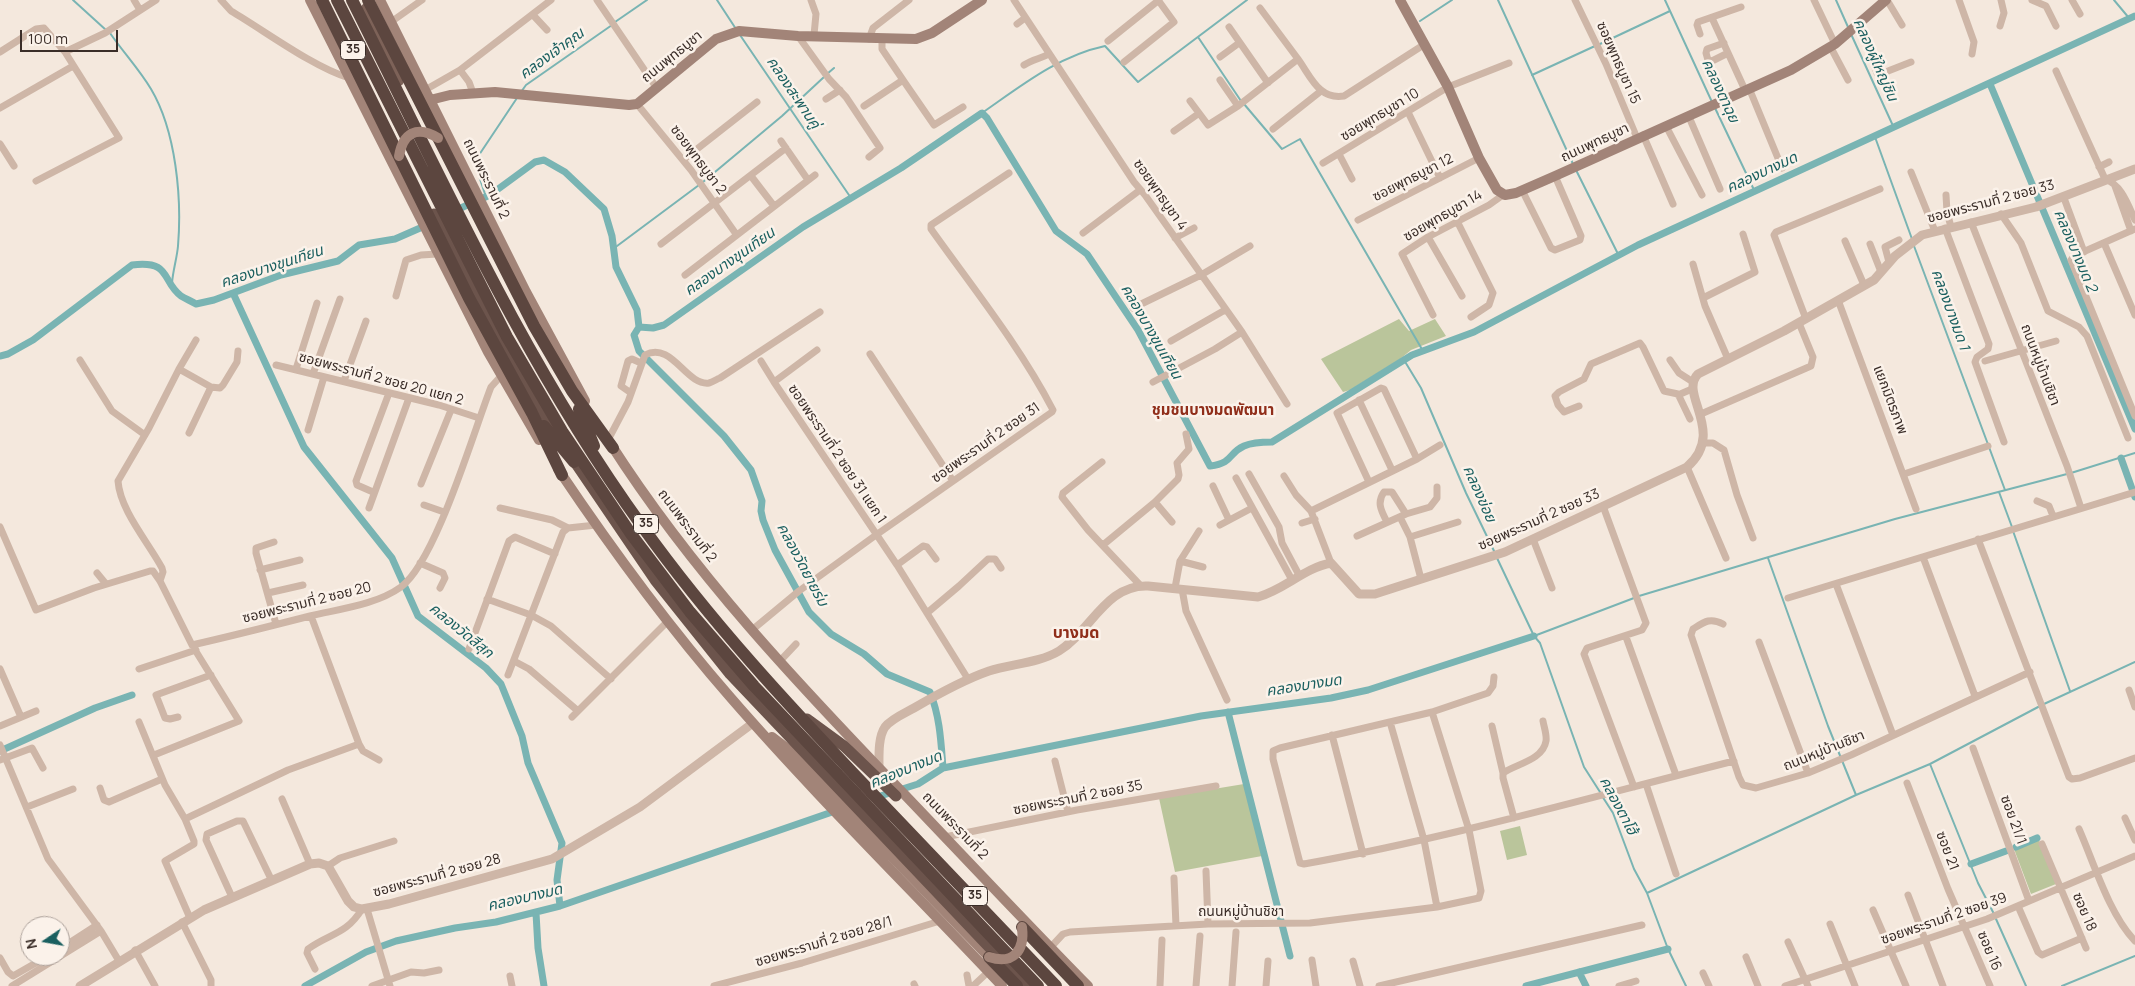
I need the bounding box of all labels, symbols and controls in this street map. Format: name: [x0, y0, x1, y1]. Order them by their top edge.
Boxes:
water label: คลองผู้ใหญ่ชิน: [1849, 16, 1901, 104]
street label: ซอยพุทธบูชา 15: [1592, 19, 1644, 107]
scale bar: [22, 20, 120, 52]
water label: คลองเจ้าคุณ: [516, 25, 588, 83]
street label: ถนนพุทธบูชา: [638, 27, 706, 87]
text: 100 m: [28, 28, 68, 49]
road number: 35: [340, 40, 366, 60]
water label: คลองสะพานคู่: [762, 54, 824, 132]
water label: คลองตาฉุย: [1697, 56, 1743, 126]
street label: ซอยพุทธบูชา 10: [1338, 85, 1422, 145]
street label: ถนนพุทธบูชา: [1558, 120, 1632, 166]
street label: ซอยพุทธบูชา 2: [666, 122, 730, 198]
street label: ถนนพระรามที่ 2: [459, 136, 513, 222]
water label: คลองบางมด: [1724, 149, 1800, 197]
street label: ซอยพุทธบูชา 12: [1370, 151, 1456, 205]
street label: ซอยพุทธบูชา 4: [1129, 156, 1191, 234]
street label: ซอยพระรามที่ 2 ซอย 33: [1926, 177, 2056, 227]
street label: ซอยพุทธบูชา 14: [1401, 187, 1485, 245]
water label: คลองบางมด 2: [2050, 207, 2100, 295]
water label: คลองบางขุนเทียน: [681, 224, 779, 300]
water label: คลองบางขุนเทียน: [218, 242, 326, 292]
water label: คลองบางมด 1: [1927, 267, 1973, 353]
water label: คลองบางขุนเทียน: [1117, 281, 1185, 383]
street label: ถนนหมู่บ้านชิชา: [2017, 322, 2063, 408]
street label: ซอยพระรามที่ 2 ซอย 20 แยก 2: [297, 349, 465, 409]
street label: แยกมิตรภาพ: [1869, 363, 1911, 437]
street label: ซอยพระรามที่ 2 ซอย 31 แยก 1: [784, 381, 890, 527]
street label: ซอยพระรามที่ 2 ซอย 31: [928, 399, 1044, 487]
district label: ชุมชนบางมดพัฒนา: [1152, 402, 1274, 420]
water label: คลองข่อย: [1459, 463, 1499, 525]
street label: ถนนพระรามที่ 2: [654, 486, 720, 566]
street label: ซอยพระรามที่ 2 ซอย 33: [1476, 486, 1602, 554]
road number: 35: [634, 514, 658, 534]
water label: คลองวัดยายร่ม: [773, 520, 831, 610]
street label: ซอยพระรามที่ 2 ซอย 20: [241, 579, 373, 627]
water label: คลองวัดสีสุก: [425, 600, 497, 662]
district label: บางมด: [1053, 624, 1099, 644]
water label: คลองบางมด: [1265, 671, 1343, 701]
street label: ถนนหมู่บ้านชิชา: [1781, 727, 1867, 775]
water label: คลองบางมด: [867, 747, 945, 793]
water label: คลองตาโฮ้: [1595, 774, 1641, 838]
street label: ซอยพระรามที่ 2 ซอย 35: [1012, 777, 1144, 819]
street label: ถนนพระรามที่ 2: [919, 789, 991, 863]
street label: ซอย 21/1: [1996, 793, 2030, 847]
street label: ซอย 21: [1932, 829, 1962, 873]
street label: ซอยพระรามที่ 2 ซอย 28: [371, 851, 503, 901]
water label: คลองบางมด: [486, 881, 564, 915]
road number: 35: [962, 886, 988, 906]
street label: ซอยพระรามที่ 2 ซอย 39: [1879, 890, 2009, 948]
street label: ซอย 18: [2068, 890, 2100, 934]
street label: ถนนหมู่บ้านชิชา: [1198, 904, 1284, 920]
street label: ซอยพระรามที่ 2 ซอย 28/1: [753, 913, 895, 971]
north arrow: [20, 916, 70, 966]
street label: ซอย 16: [1973, 929, 2005, 973]
text: N: [20, 937, 41, 951]

